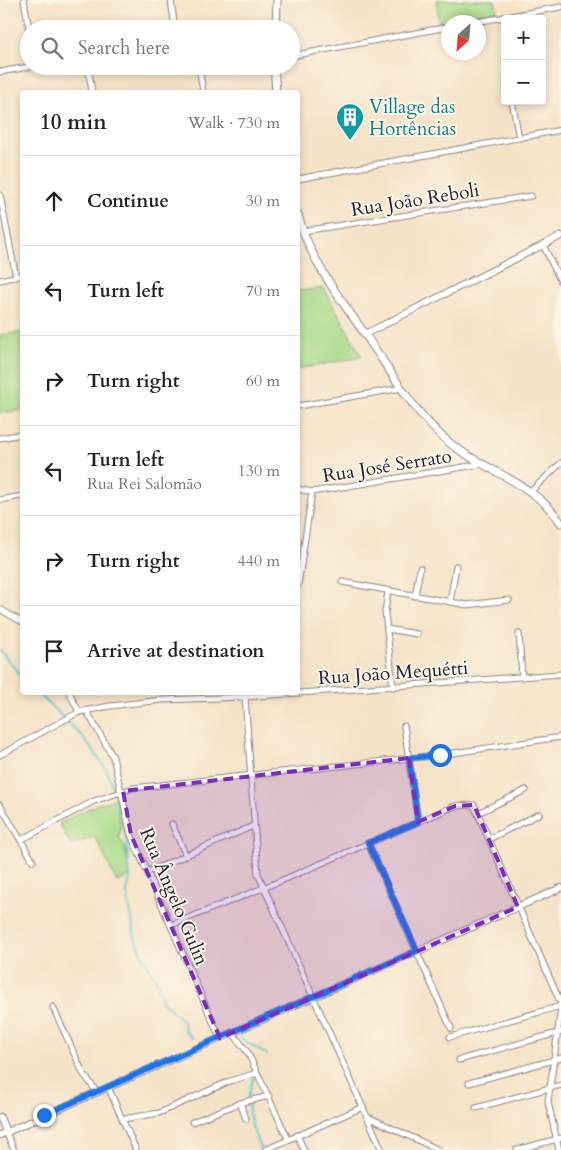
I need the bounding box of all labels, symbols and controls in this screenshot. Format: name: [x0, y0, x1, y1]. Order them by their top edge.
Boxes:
north arrow: [441, 15, 486, 60]
map controls: [501, 15, 546, 105]
button: +: [501, 15, 546, 60]
search box: [20, 20, 300, 75]
icon: search: [38, 34, 66, 62]
text: Search here: [78, 35, 170, 61]
button: −: [501, 60, 546, 105]
place label: Village das Hortências: [369, 94, 456, 142]
building icon: Village das Hortências: [335, 102, 365, 141]
text: 10 min: [40, 108, 107, 137]
text: Walk · 730 m: [188, 112, 280, 134]
street label: Rua João Reboli: [349, 177, 481, 223]
icon: ahead: [40, 187, 68, 215]
text: Continue: [87, 188, 169, 214]
text: 30 m: [246, 190, 280, 212]
icon: left: [40, 277, 68, 305]
text: Turn left: [87, 278, 164, 304]
text: 70 m: [246, 280, 280, 302]
icon: right: [40, 367, 68, 395]
text: Turn right: [87, 368, 179, 394]
text: 60 m: [246, 370, 280, 392]
street label: Rua José Serrato: [321, 443, 453, 489]
text: Turn left: [87, 447, 164, 473]
icon: left: [40, 457, 68, 485]
text: 130 m: [238, 460, 280, 482]
text: Rua Rei Salomão: [87, 473, 202, 495]
icon: right: [40, 547, 68, 575]
text: Turn right: [87, 548, 179, 574]
text: 440 m: [238, 550, 280, 572]
icon: arrive: [40, 637, 68, 665]
text: Arrive at destination: [87, 638, 264, 664]
street label: Rua João Mequétti: [317, 655, 469, 691]
route start: [429, 744, 452, 767]
street label: Rua Ângelo Gulin: [133, 823, 216, 969]
route end: [33, 1104, 56, 1127]

